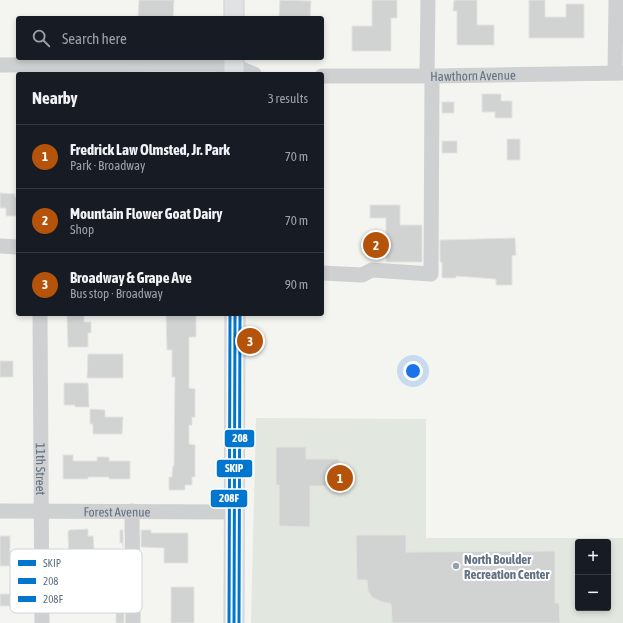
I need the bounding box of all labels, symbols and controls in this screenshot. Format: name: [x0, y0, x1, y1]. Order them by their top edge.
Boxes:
search box: [16, 16, 324, 60]
icon: search: [30, 27, 52, 49]
text: Search here: [62, 30, 127, 47]
street label: Hawthorn Avenue: [430, 67, 516, 84]
text: Nearby: [32, 88, 78, 108]
text: 3 results: [268, 91, 308, 106]
text: Fredrick Law Olmsted, Jr. Park: [70, 141, 230, 158]
text: 1: [42, 149, 48, 164]
text: 70 m: [285, 149, 308, 164]
text: Park · Broadway: [70, 158, 145, 173]
text: Mountain Flower Goat Dairy: [70, 205, 222, 222]
text: 2: [42, 213, 48, 228]
text: 70 m: [285, 213, 308, 228]
text: Shop: [70, 222, 94, 237]
pin: 2: [363, 230, 389, 260]
text: Broadway & Grape Ave: [70, 269, 192, 286]
text: 3: [42, 277, 48, 292]
text: 90 m: [285, 277, 308, 292]
text: Bus stop · Broadway: [70, 286, 163, 301]
pin: 3: [237, 326, 263, 356]
your location: [403, 361, 423, 381]
line badge: 208: [224, 429, 255, 448]
text: 208: [232, 432, 248, 444]
street label: 11th Street: [33, 443, 49, 496]
line badge: SKIP: [216, 459, 253, 478]
text: SKIP: [225, 462, 244, 474]
pin: 1: [327, 463, 353, 493]
line badge: 208F: [210, 489, 248, 508]
text: 208F: [219, 492, 240, 504]
street label: Forest Avenue: [83, 504, 151, 519]
map controls: [575, 539, 611, 611]
button: +: [575, 539, 611, 575]
legend: [10, 549, 142, 613]
place label: North Boulder Recreation Center: [464, 552, 550, 582]
text: SKIP: [43, 557, 61, 569]
marker: North Boulder Recreation Center: [451, 561, 461, 571]
text: 208: [43, 575, 59, 587]
button: −: [575, 575, 611, 611]
text: 208F: [43, 593, 64, 605]

